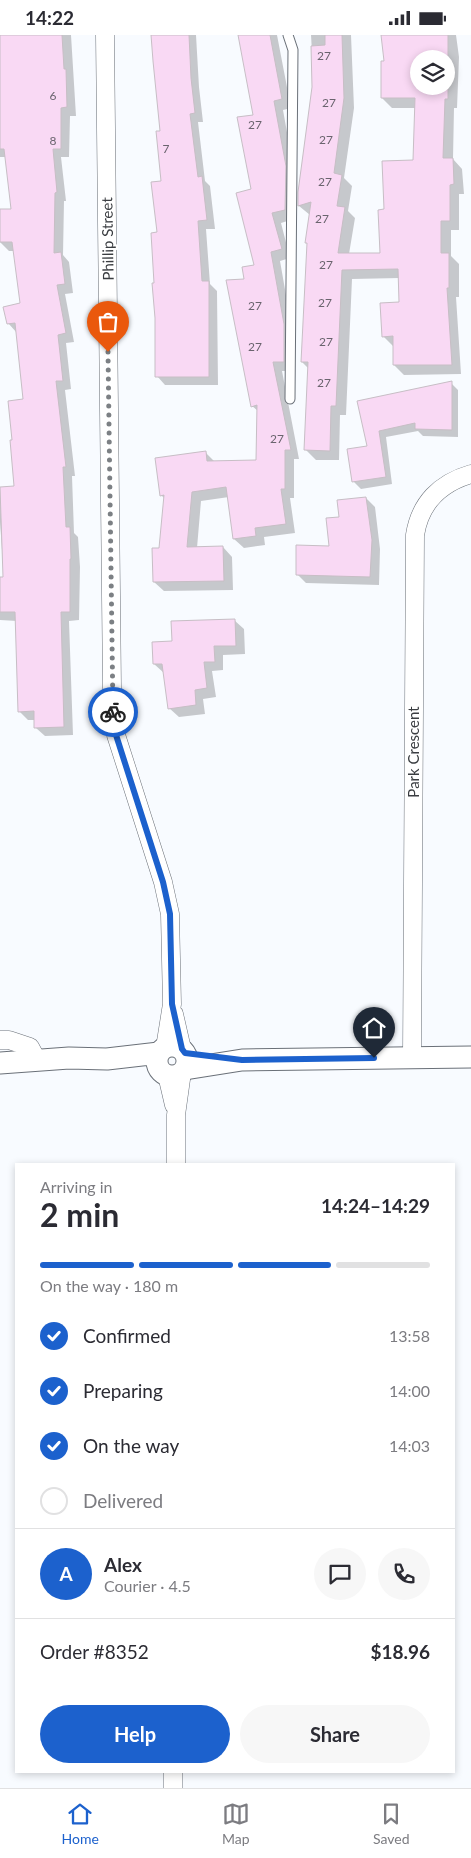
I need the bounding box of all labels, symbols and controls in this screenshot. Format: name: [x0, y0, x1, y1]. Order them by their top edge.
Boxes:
text: 14:22: [25, 6, 74, 29]
house number: 27: [317, 48, 331, 63]
map controls: [410, 50, 455, 95]
button: layers: [410, 50, 455, 95]
house number: 6: [50, 88, 57, 103]
house number: 27: [322, 95, 336, 110]
house number: 27: [248, 117, 262, 132]
house number: 27: [319, 132, 333, 147]
house number: 8: [50, 133, 57, 148]
house number: 7: [163, 141, 170, 156]
house number: 27: [318, 174, 332, 189]
street label: Phillip Street: [97, 197, 117, 281]
house number: 27: [315, 211, 329, 226]
house number: 27: [319, 257, 333, 272]
house number: 27: [318, 295, 332, 310]
house number: 27: [248, 298, 262, 313]
pin: [87, 301, 129, 352]
icon: bag: [94, 308, 122, 336]
house number: 27: [319, 334, 333, 349]
house number: 27: [248, 339, 262, 354]
house number: 27: [317, 375, 331, 390]
house number: 27: [270, 431, 284, 446]
courier: [88, 687, 138, 737]
icon: bike: [99, 698, 127, 726]
street label: Park Crescent: [404, 706, 422, 798]
pin: [353, 1007, 395, 1058]
icon: home: [360, 1014, 388, 1042]
text: Arriving in: [40, 1177, 113, 1196]
text: 14:24–14:29: [321, 1194, 430, 1217]
text: 2 min: [40, 1195, 119, 1234]
text: On the way · 180 m: [40, 1276, 178, 1295]
icon: check: [40, 1322, 68, 1350]
text: Confirmed: [83, 1324, 171, 1347]
text: 13:58: [389, 1326, 430, 1345]
icon: check: [40, 1377, 68, 1405]
text: Preparing: [83, 1379, 163, 1402]
text: 14:00: [389, 1381, 430, 1400]
icon: check: [40, 1432, 68, 1460]
text: On the way: [83, 1434, 179, 1457]
text: 14:03: [389, 1436, 430, 1455]
text: Delivered: [83, 1489, 163, 1512]
button: chat: [314, 1548, 366, 1600]
button: phone: [378, 1548, 430, 1600]
text: Alex: [104, 1553, 142, 1576]
text: A: [59, 1562, 73, 1585]
text: Courier · 4.5: [104, 1576, 191, 1595]
text: Order #8352: [40, 1640, 149, 1663]
text: $18.96: [370, 1640, 430, 1663]
button: Help: [40, 1705, 230, 1763]
button: Share: [240, 1705, 430, 1763]
tab: Home: [62, 1800, 99, 1847]
tab: Map: [222, 1800, 250, 1847]
tab: Saved: [373, 1800, 409, 1847]

